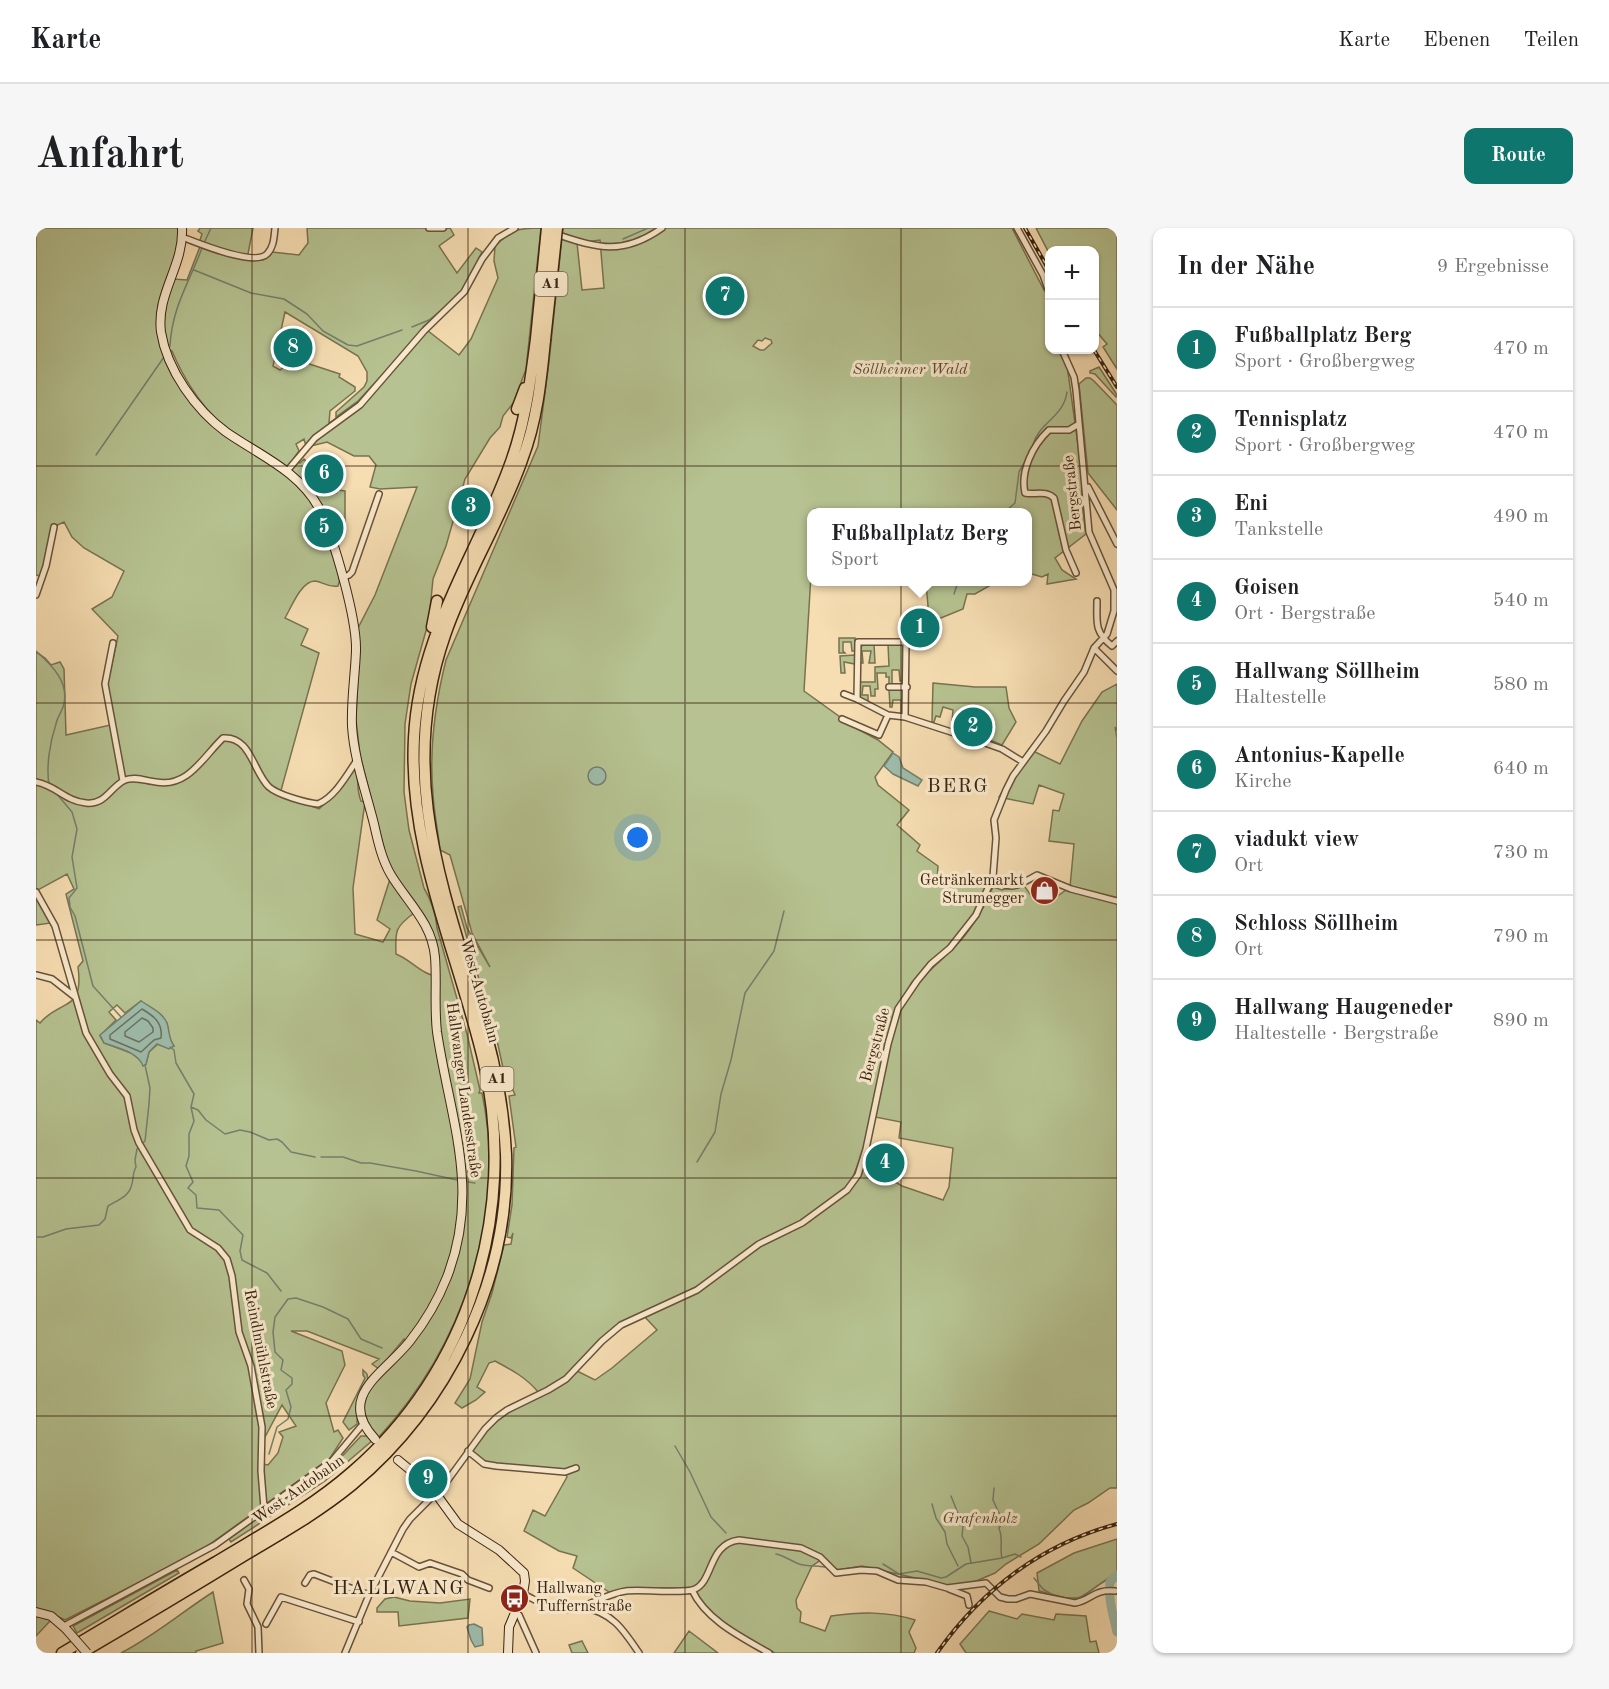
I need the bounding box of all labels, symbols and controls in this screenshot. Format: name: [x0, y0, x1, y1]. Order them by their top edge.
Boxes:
text: Karte: [30, 27, 101, 55]
text: Karte: [1338, 30, 1390, 51]
text: Ebenen: [1423, 30, 1490, 51]
text: Teilen: [1523, 30, 1579, 51]
button: Route: [1464, 128, 1573, 184]
text: Anfahrt: [36, 135, 184, 177]
map controls: [1045, 246, 1099, 354]
button: +: [1045, 246, 1099, 300]
text: In der Nähe: [1177, 254, 1315, 280]
text: 9 Ergebnisse: [1437, 257, 1549, 277]
road number: A1: [534, 272, 568, 296]
pin: 7: [706, 274, 744, 318]
button: −: [1045, 300, 1099, 354]
text: Fußballplatz Berg: [1234, 325, 1411, 347]
pin: 8: [274, 326, 312, 370]
text: 1: [1191, 339, 1202, 359]
text: 470 m: [1493, 339, 1549, 359]
text: Sport · Großbergweg: [1234, 352, 1415, 372]
park label: Söllheimer Wald: [852, 362, 968, 378]
text: Tennisplatz: [1234, 409, 1347, 431]
text: 2: [1191, 423, 1202, 443]
text: 470 m: [1493, 423, 1549, 443]
text: Sport · Großbergweg: [1234, 436, 1415, 456]
pin: 6: [304, 452, 344, 496]
street label: Bergstraße: [1061, 454, 1085, 532]
pin: 3: [452, 484, 490, 530]
text: Eni: [1234, 493, 1268, 515]
pin: 5: [304, 506, 344, 550]
text: 3: [1191, 507, 1202, 527]
text: 490 m: [1493, 507, 1549, 527]
popup: [807, 508, 1032, 586]
text: Tankstelle: [1234, 520, 1323, 540]
text: Fußballplatz Berg: [831, 523, 1008, 545]
text: Sport: [831, 550, 879, 570]
text: Goisen: [1234, 577, 1300, 599]
text: 4: [1191, 591, 1202, 611]
text: 540 m: [1493, 591, 1549, 611]
text: Ort · Bergstraße: [1234, 604, 1375, 624]
pin: 1: [900, 606, 940, 650]
text: Hallwang Söllheim: [1234, 661, 1420, 683]
text: 5: [1191, 675, 1202, 695]
text: 580 m: [1493, 675, 1549, 695]
text: Haltestelle: [1234, 688, 1326, 708]
pin: 2: [954, 704, 992, 750]
text: Antonius-Kapelle: [1234, 745, 1405, 767]
text: 6: [1191, 759, 1202, 779]
text: 640 m: [1493, 759, 1549, 779]
text: Kirche: [1234, 772, 1292, 792]
district label: BERG: [927, 777, 989, 797]
your location: [623, 823, 652, 852]
text: viadukt view: [1234, 829, 1359, 851]
text: 7: [1191, 843, 1202, 863]
text: 730 m: [1493, 843, 1549, 863]
text: Ort: [1234, 856, 1263, 876]
place label: Getränkemarkt Strumegger: [920, 873, 1024, 907]
shop icon: Getränkemarkt Strumegger: [1029, 874, 1061, 906]
text: Schloss Söllheim: [1234, 913, 1398, 935]
text: 8: [1191, 927, 1202, 947]
text: 790 m: [1493, 927, 1549, 947]
street label: West Autobahn: [456, 937, 502, 1045]
text: Ort: [1234, 940, 1263, 960]
text: Hallwang Haugeneder: [1234, 997, 1453, 1019]
street label: Hallwanger Landesstraße: [443, 1001, 483, 1179]
street label: Bergstraße: [858, 1006, 894, 1084]
text: 9: [1191, 1011, 1202, 1031]
text: 890 m: [1493, 1011, 1549, 1031]
text: Haltestelle · Bergstraße: [1234, 1024, 1438, 1044]
road number: A1: [480, 1067, 514, 1091]
pin: 4: [866, 1140, 904, 1186]
street label: Reindlmühlstraße: [241, 1288, 279, 1410]
street label: West Autobahn: [250, 1452, 348, 1527]
pin: 9: [408, 1456, 448, 1502]
park label: Grafenholz: [942, 1511, 1018, 1527]
district label: HALLWANG: [333, 1579, 465, 1599]
place label: Hallwang Tuffernstraße: [536, 1581, 632, 1615]
bus stop icon: Hallwang Tuffernstraße: [499, 1582, 531, 1614]

